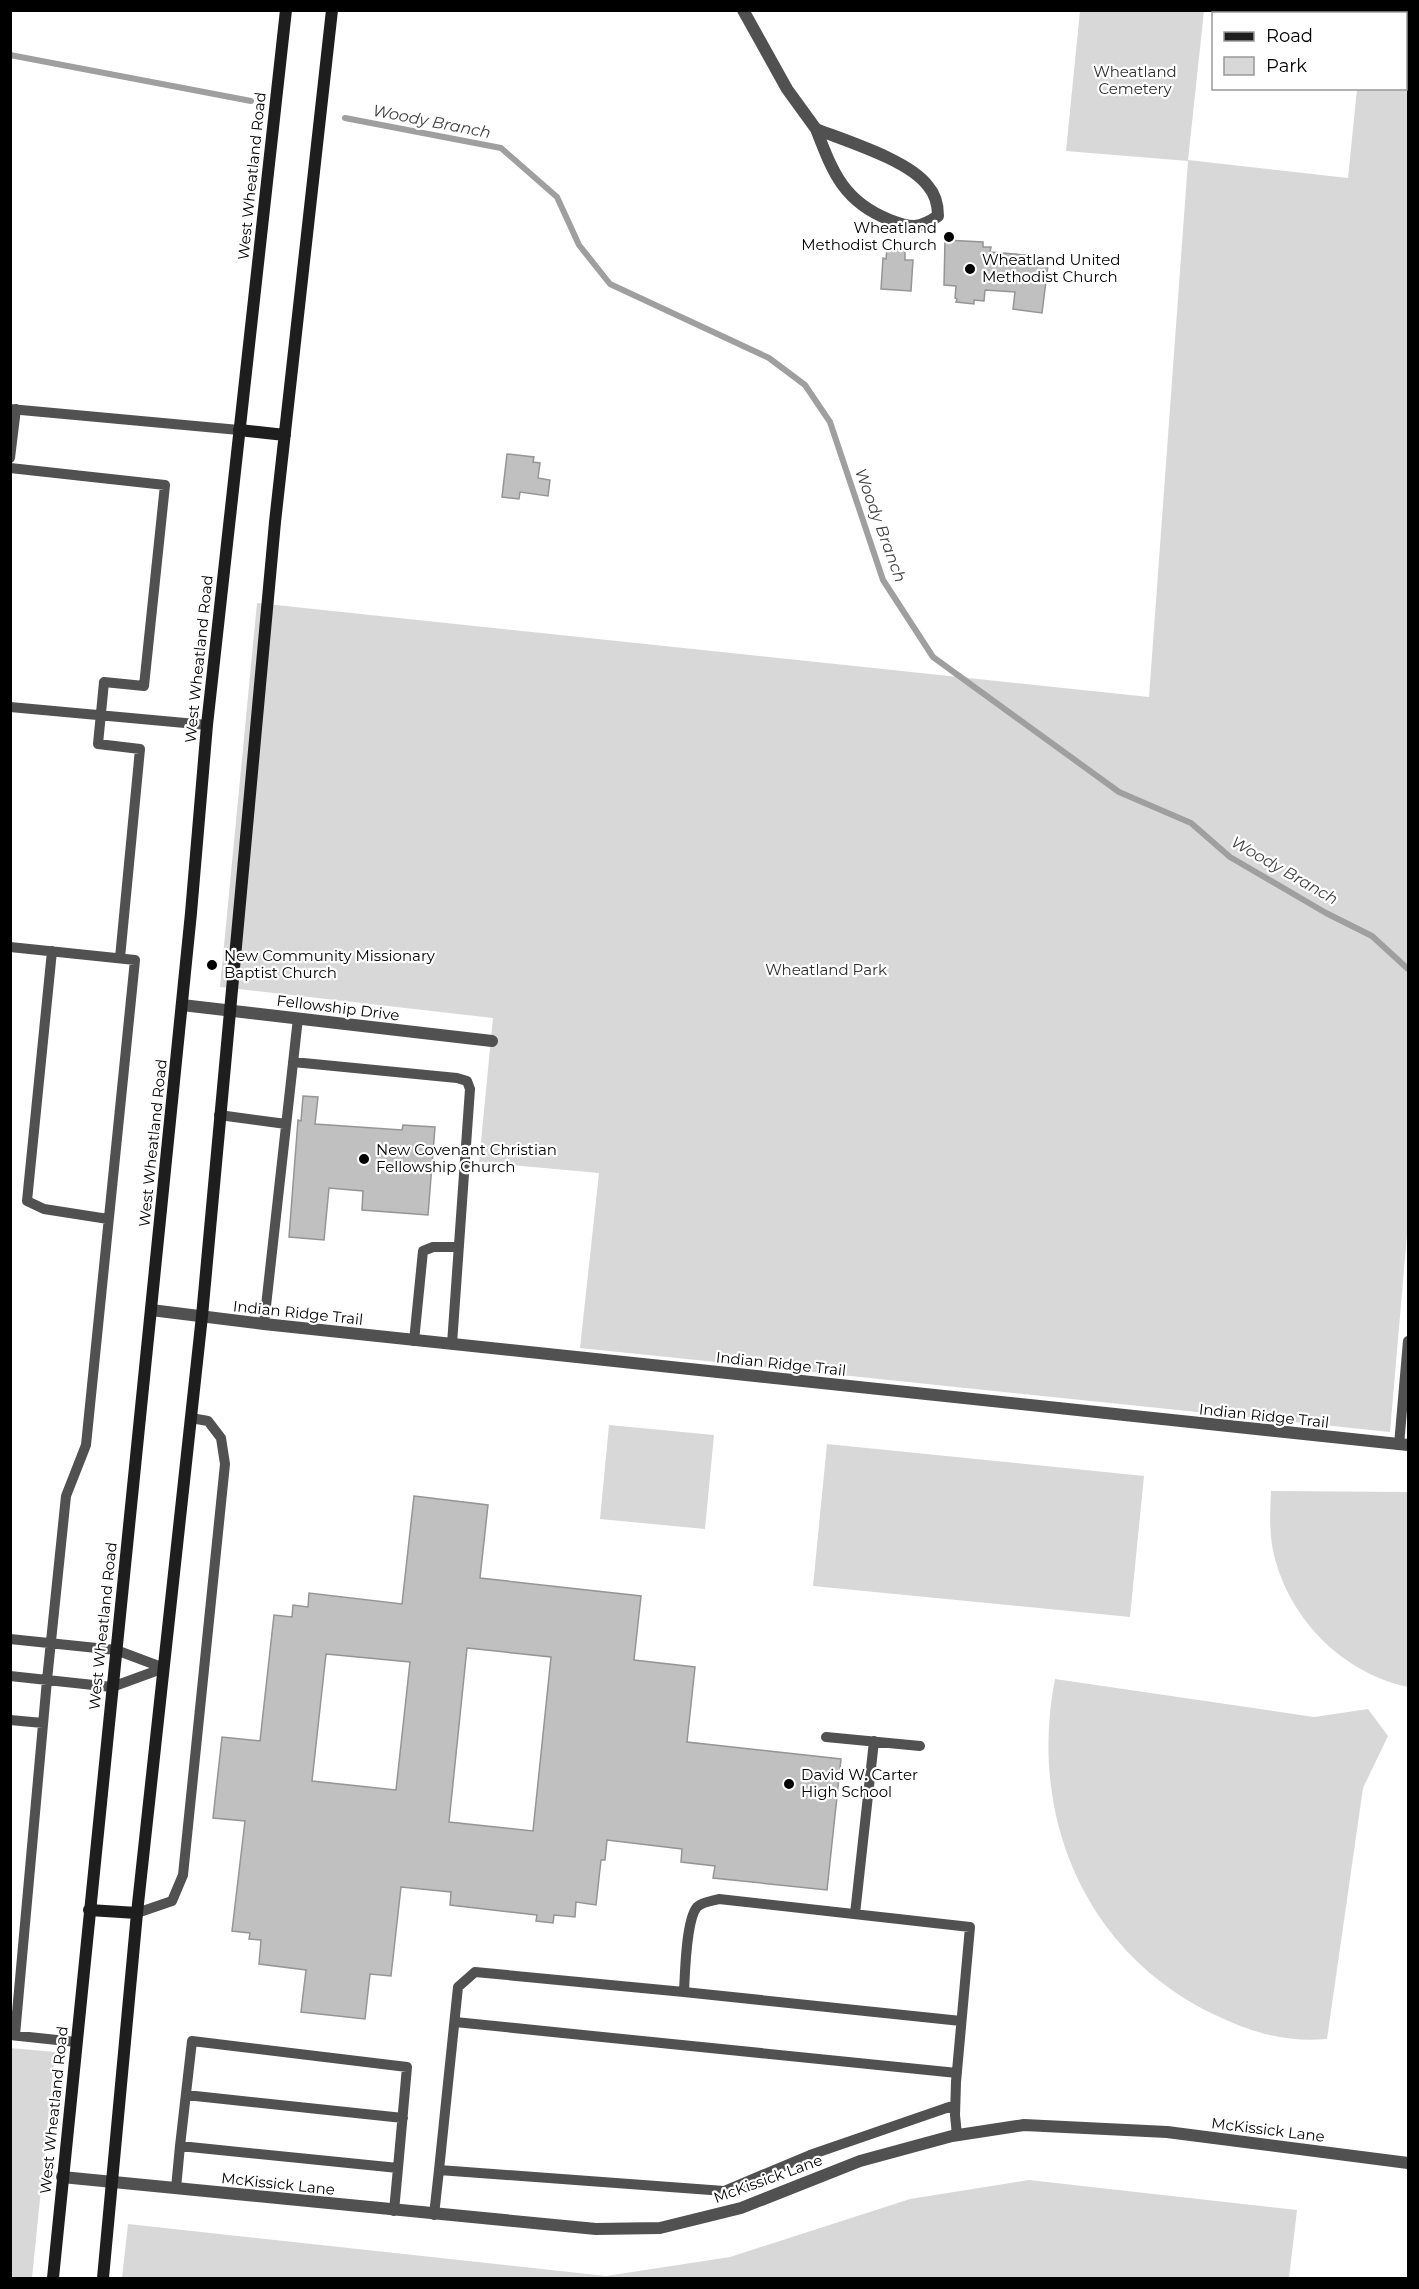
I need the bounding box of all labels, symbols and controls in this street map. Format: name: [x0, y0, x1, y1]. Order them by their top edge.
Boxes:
legend: [1212, 12, 1407, 90]
text: Road: [1266, 25, 1313, 47]
text: Park: [1266, 55, 1307, 77]
park label: Wheatland Cemetery: [1093, 62, 1177, 98]
street label: West Wheatland Road: [233, 91, 270, 261]
water label: Woody Branch: [371, 101, 493, 142]
place label: Wheatland Methodist Church: [801, 218, 937, 254]
marker: Wheatland Methodist Church: [942, 230, 956, 244]
place label: Wheatland United Methodist Church: [982, 250, 1120, 286]
marker: Wheatland United Methodist Church: [963, 262, 977, 276]
water label: Woody Branch: [851, 466, 910, 585]
street label: West Wheatland Road: [180, 574, 217, 744]
water label: Woody Branch: [1228, 832, 1341, 909]
place label: New Community Missionary Baptist Church: [224, 946, 436, 982]
marker: New Community Missionary Baptist Church: [205, 958, 219, 972]
park label: Wheatland Park: [765, 960, 887, 979]
street label: Fellowship Drive: [276, 991, 401, 1024]
street label: West Wheatland Road: [134, 1058, 171, 1228]
place label: New Covenant Christian Fellowship Church: [376, 1140, 557, 1176]
marker: New Covenant Christian Fellowship Church: [357, 1152, 371, 1166]
street label: Indian Ridge Trail: [232, 1296, 364, 1329]
street label: Indian Ridge Trail: [715, 1347, 847, 1380]
street label: Indian Ridge Trail: [1198, 1399, 1330, 1432]
street label: West Wheatland Road: [84, 1541, 121, 1711]
place label: David W. Carter High School: [801, 1765, 918, 1801]
marker: David W. Carter High School: [782, 1777, 796, 1791]
street label: West Wheatland Road: [35, 2025, 72, 2195]
street label: McKissick Lane: [1210, 2113, 1326, 2146]
street label: McKissick Lane: [711, 2150, 825, 2207]
street label: McKissick Lane: [220, 2168, 336, 2199]

